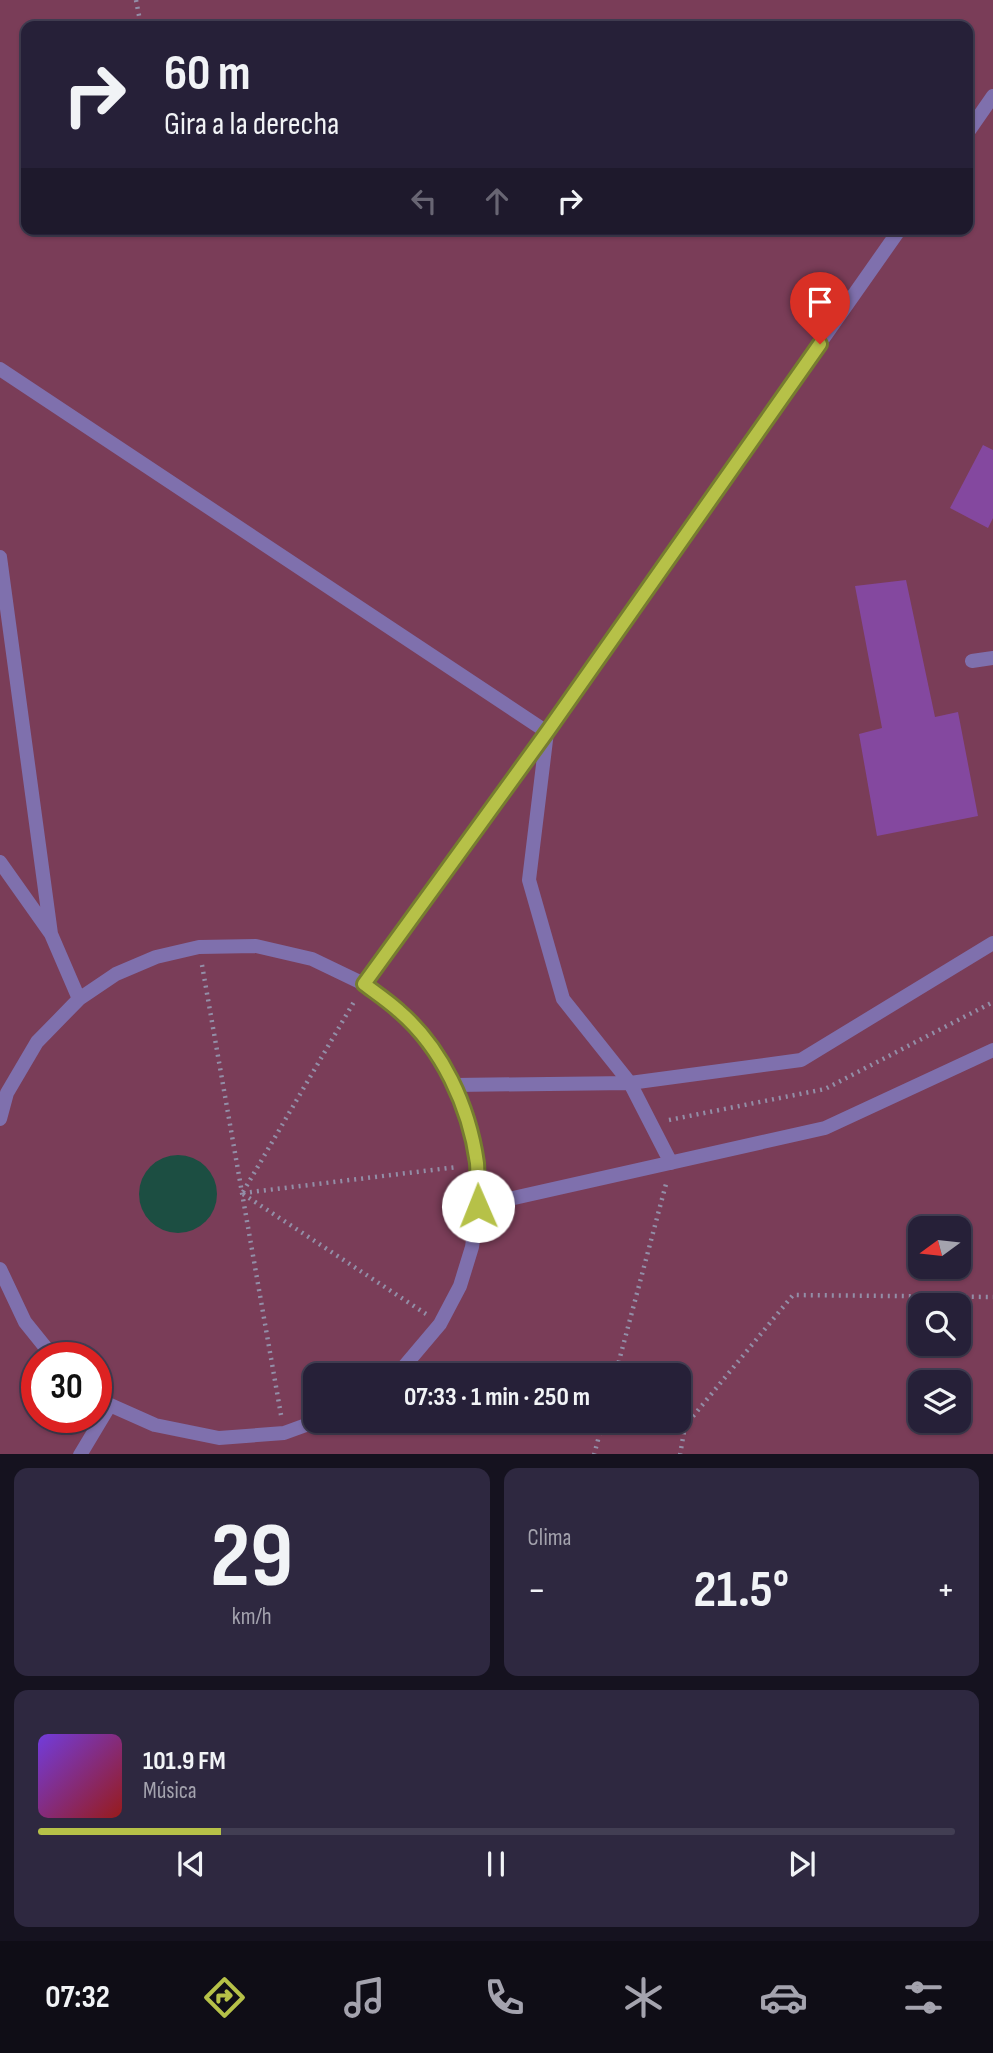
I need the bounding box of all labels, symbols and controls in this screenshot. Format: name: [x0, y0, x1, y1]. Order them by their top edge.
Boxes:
text: 60 m: [164, 45, 251, 104]
icon: right: [49, 49, 140, 140]
text: Gira a la derecha: [164, 105, 339, 144]
icon: left: [405, 182, 443, 220]
icon: ahead: [478, 182, 516, 220]
icon: right: [551, 182, 589, 220]
pin: [790, 272, 850, 344]
icon: arrive: [801, 283, 839, 321]
position arrow: [441, 1169, 515, 1243]
north arrow: [908, 1216, 971, 1279]
map controls: [908, 1216, 971, 1433]
button: search: [908, 1293, 971, 1356]
speed limit sign: 30: [21, 1342, 112, 1433]
button: layers: [908, 1370, 971, 1433]
text: 07:33 · 1 min · 250 m: [404, 1382, 590, 1413]
text: 29: [210, 1503, 293, 1612]
text: Clima: [528, 1524, 571, 1552]
text: 21.5°: [694, 1559, 789, 1622]
text: −: [528, 1568, 546, 1613]
text: +: [936, 1568, 955, 1613]
text: km/h: [232, 1603, 272, 1631]
text: 101.9 FM: [143, 1746, 226, 1777]
text: Música: [143, 1777, 197, 1805]
icon: previous: [172, 1845, 210, 1883]
icon: pause: [477, 1845, 515, 1883]
icon: next: [783, 1845, 821, 1883]
icon: directions: [200, 1973, 249, 2022]
icon: music: [340, 1973, 389, 2022]
icon: phone: [480, 1973, 529, 2022]
icon: climate: [619, 1973, 668, 2022]
icon: car: [759, 1973, 808, 2022]
icon: filters: [899, 1973, 948, 2022]
text: 07:32: [45, 1978, 110, 2017]

